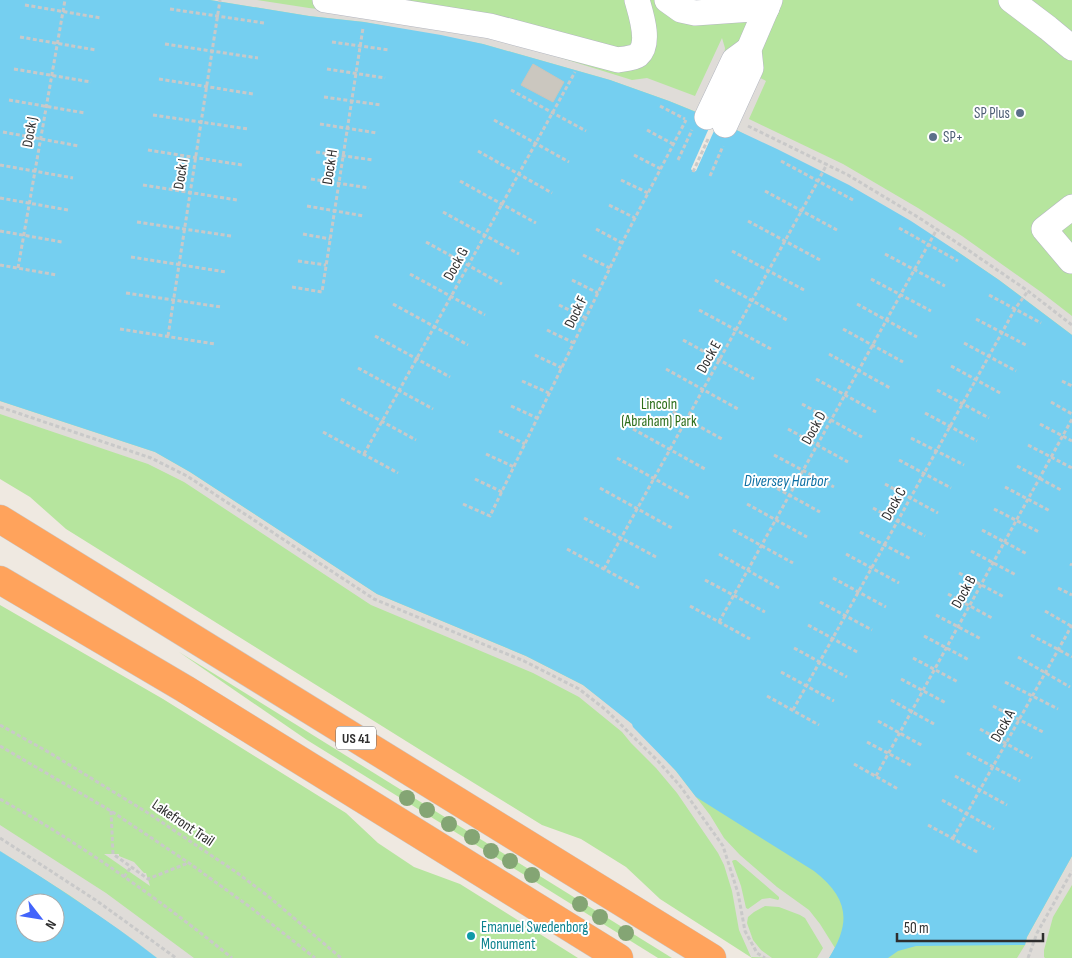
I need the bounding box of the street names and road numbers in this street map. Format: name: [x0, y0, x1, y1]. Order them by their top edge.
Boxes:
street label: Dock J: [18, 115, 42, 149]
street label: Dock H: [318, 148, 342, 186]
street label: Dock I: [169, 157, 193, 191]
street label: Dock G: [439, 244, 473, 284]
street label: Dock F: [560, 293, 592, 331]
street label: Dock E: [692, 338, 726, 376]
street label: Dock D: [797, 408, 831, 448]
street label: Dock C: [877, 484, 911, 524]
street label: Dock B: [947, 572, 981, 612]
street label: Dock A: [986, 706, 1020, 746]
road number: US 41: [336, 726, 376, 750]
street label: Lakefront Trail: [148, 795, 218, 851]

